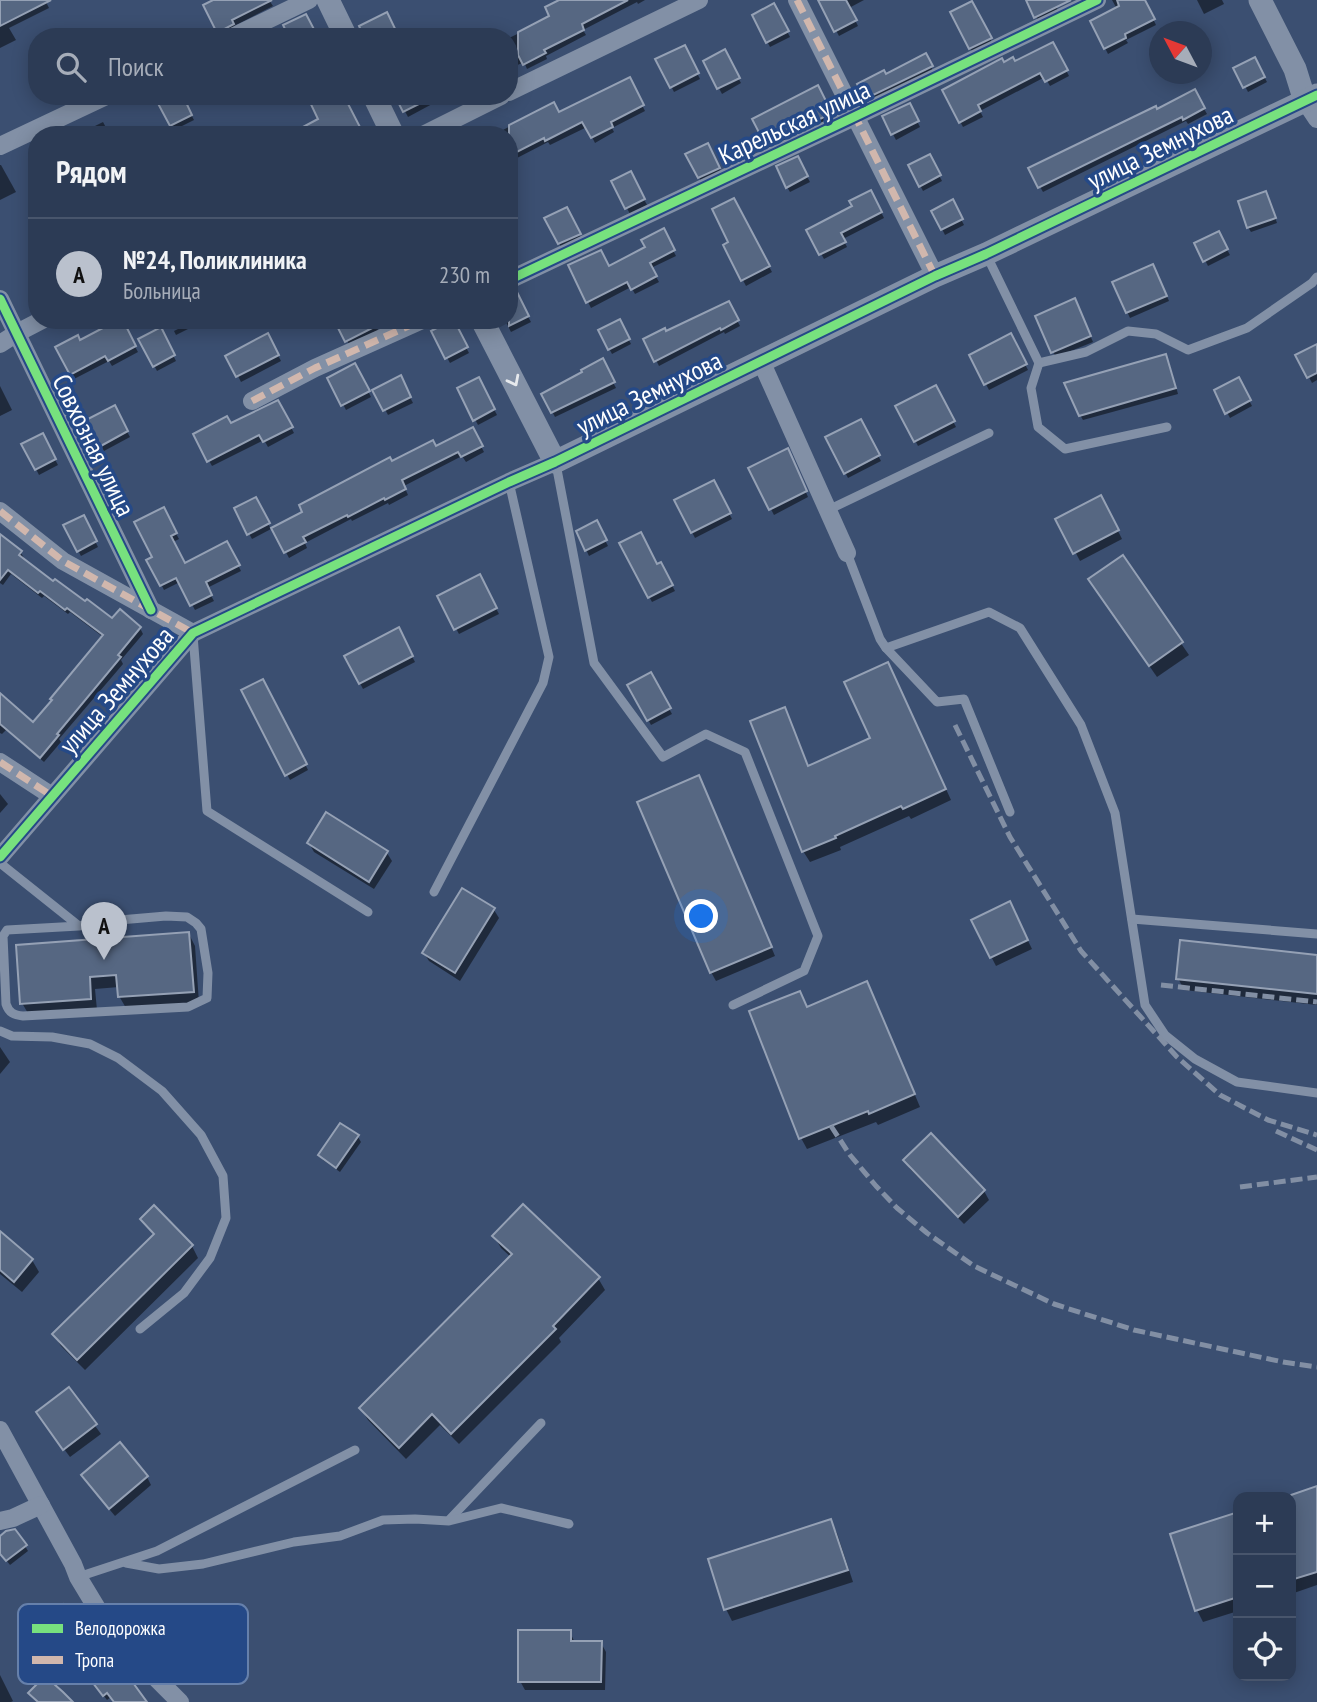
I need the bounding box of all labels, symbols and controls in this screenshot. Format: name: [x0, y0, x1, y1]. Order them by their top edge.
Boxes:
north arrow: [1149, 21, 1212, 84]
search box: [28, 28, 518, 105]
icon: search: [52, 48, 90, 86]
text: Поиск: [108, 50, 164, 83]
street label: Карельская улица: [713, 72, 875, 172]
street label: улица Земнухова: [1082, 98, 1238, 196]
text: Рядом: [56, 152, 127, 191]
text: №24, Поликлиника: [123, 243, 307, 276]
text: A: [73, 260, 85, 289]
text: 230 m: [439, 260, 490, 289]
text: Больница: [123, 276, 201, 305]
street label: улица Земнухова: [571, 344, 727, 442]
street label: Совхозная улица: [45, 369, 143, 521]
one-way arrow: [505, 374, 519, 386]
street label: улица Земнухова: [52, 620, 180, 760]
your location: [684, 899, 718, 933]
pin: A: [81, 902, 127, 960]
map controls: [1233, 1492, 1296, 1681]
button: +: [1233, 1492, 1296, 1555]
button: −: [1233, 1555, 1296, 1618]
legend: [18, 1604, 248, 1684]
text: Велодорожка: [75, 1616, 166, 1640]
button: locate: [1233, 1618, 1296, 1681]
text: Тропа: [75, 1648, 114, 1672]

